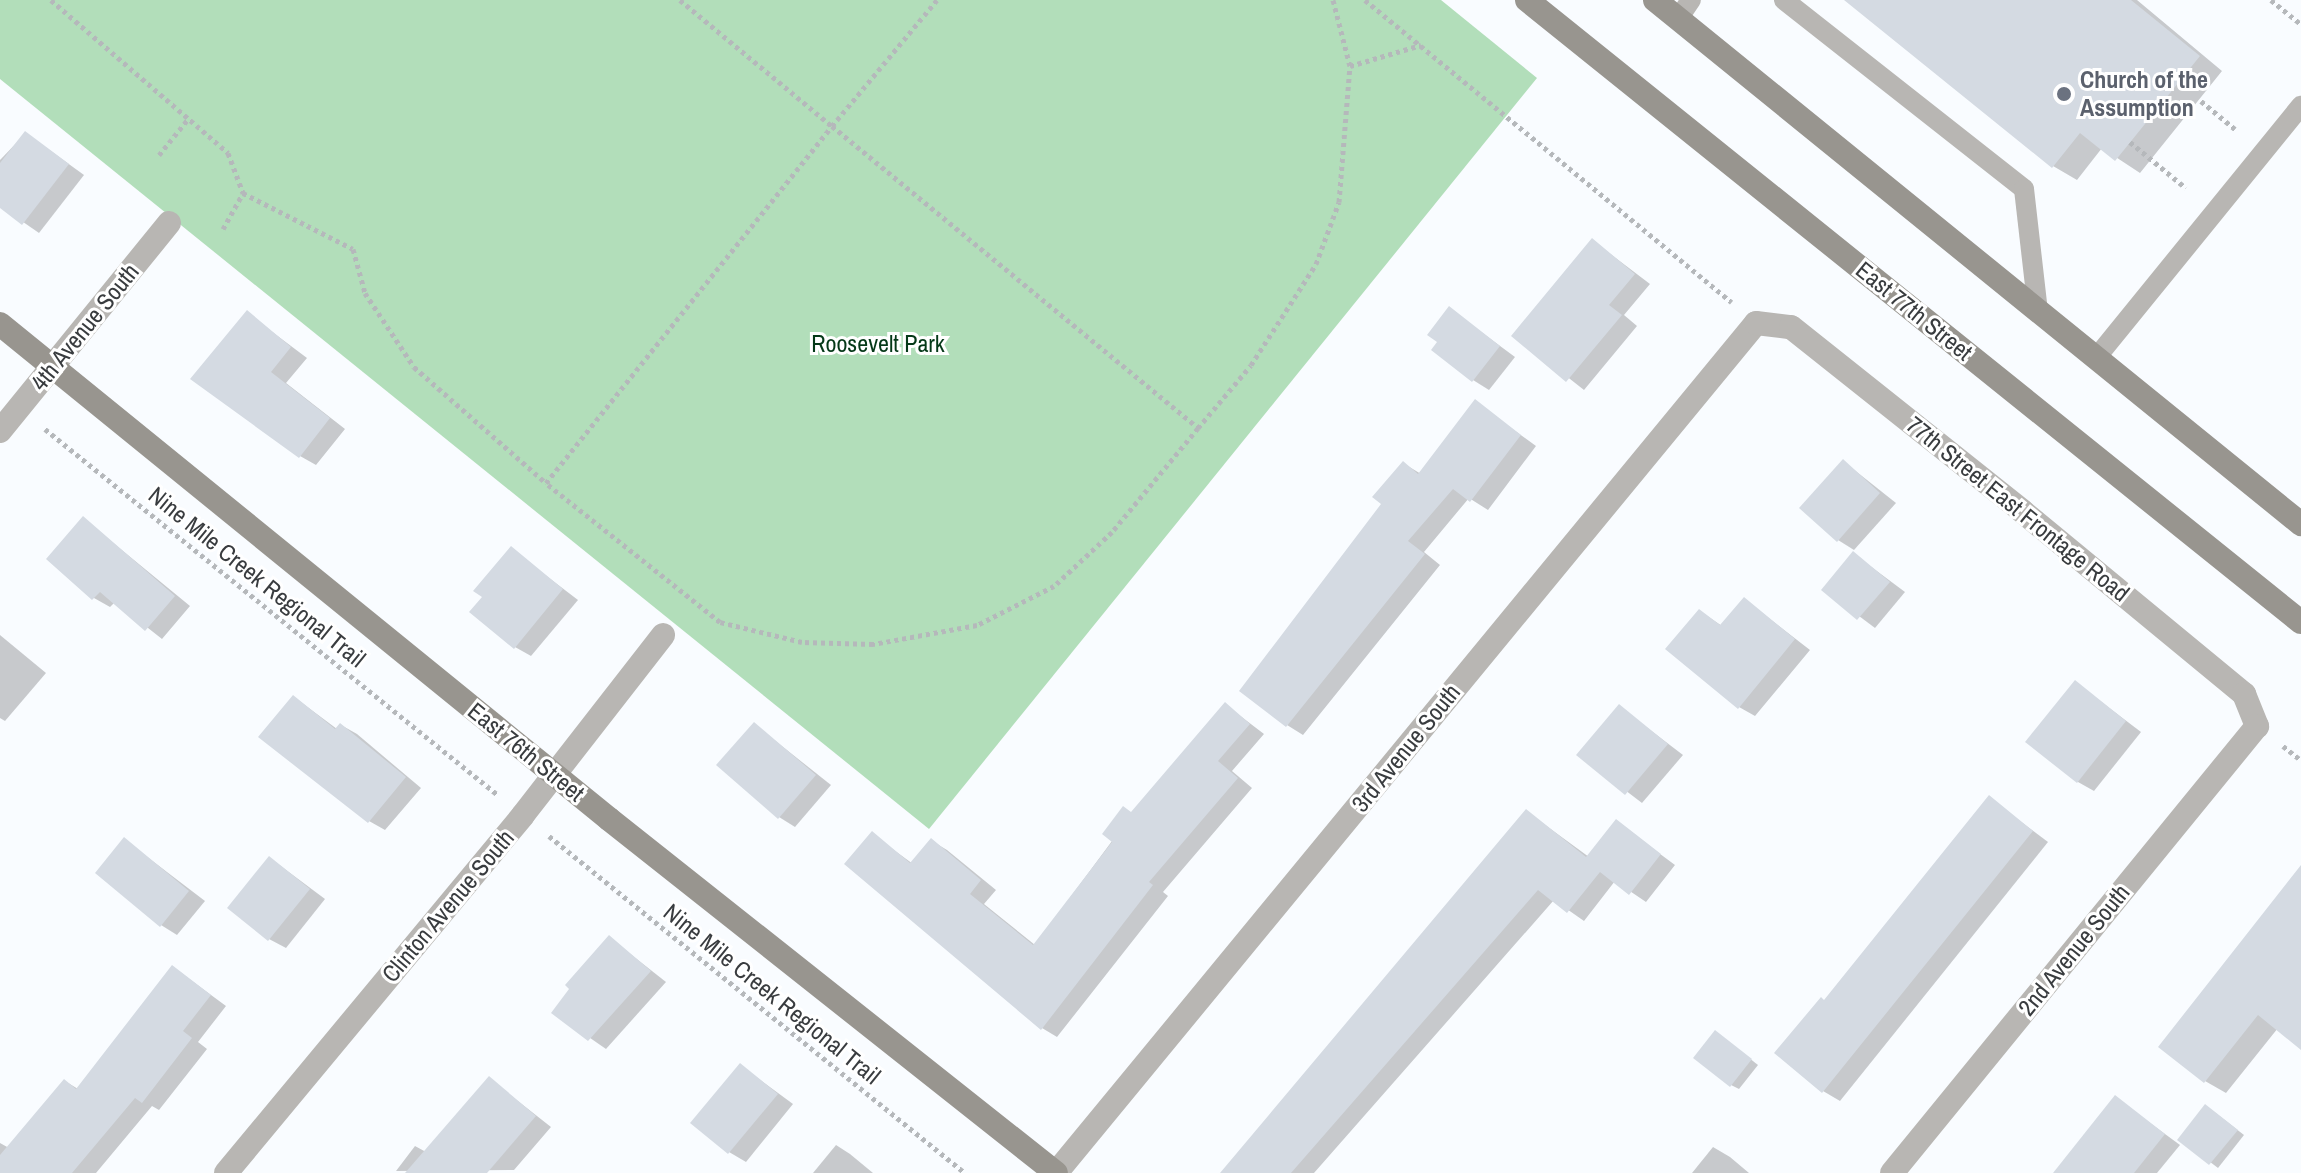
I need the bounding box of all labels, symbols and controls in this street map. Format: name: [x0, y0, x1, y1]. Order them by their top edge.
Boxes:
place label: Church of the Assumption: [2080, 66, 2208, 122]
marker: Church of the Assumption: [2055, 85, 2073, 103]
street label: East 77th Street: [1850, 255, 1978, 367]
street label: 4th Avenue South: [25, 257, 145, 397]
park label: Roosevelt Park: [811, 330, 945, 358]
street label: 77th Street East Frontage Road: [1901, 410, 2135, 608]
street label: Nine Mile Creek Regional Trail: [143, 481, 371, 673]
street label: 3rd Avenue South: [1345, 678, 1467, 818]
street label: East 76th Street: [462, 696, 590, 808]
street label: Clinton Avenue South: [376, 824, 520, 988]
street label: 2nd Avenue South: [2012, 878, 2136, 1022]
street label: Nine Mile Creek Regional Trail: [658, 898, 886, 1090]

